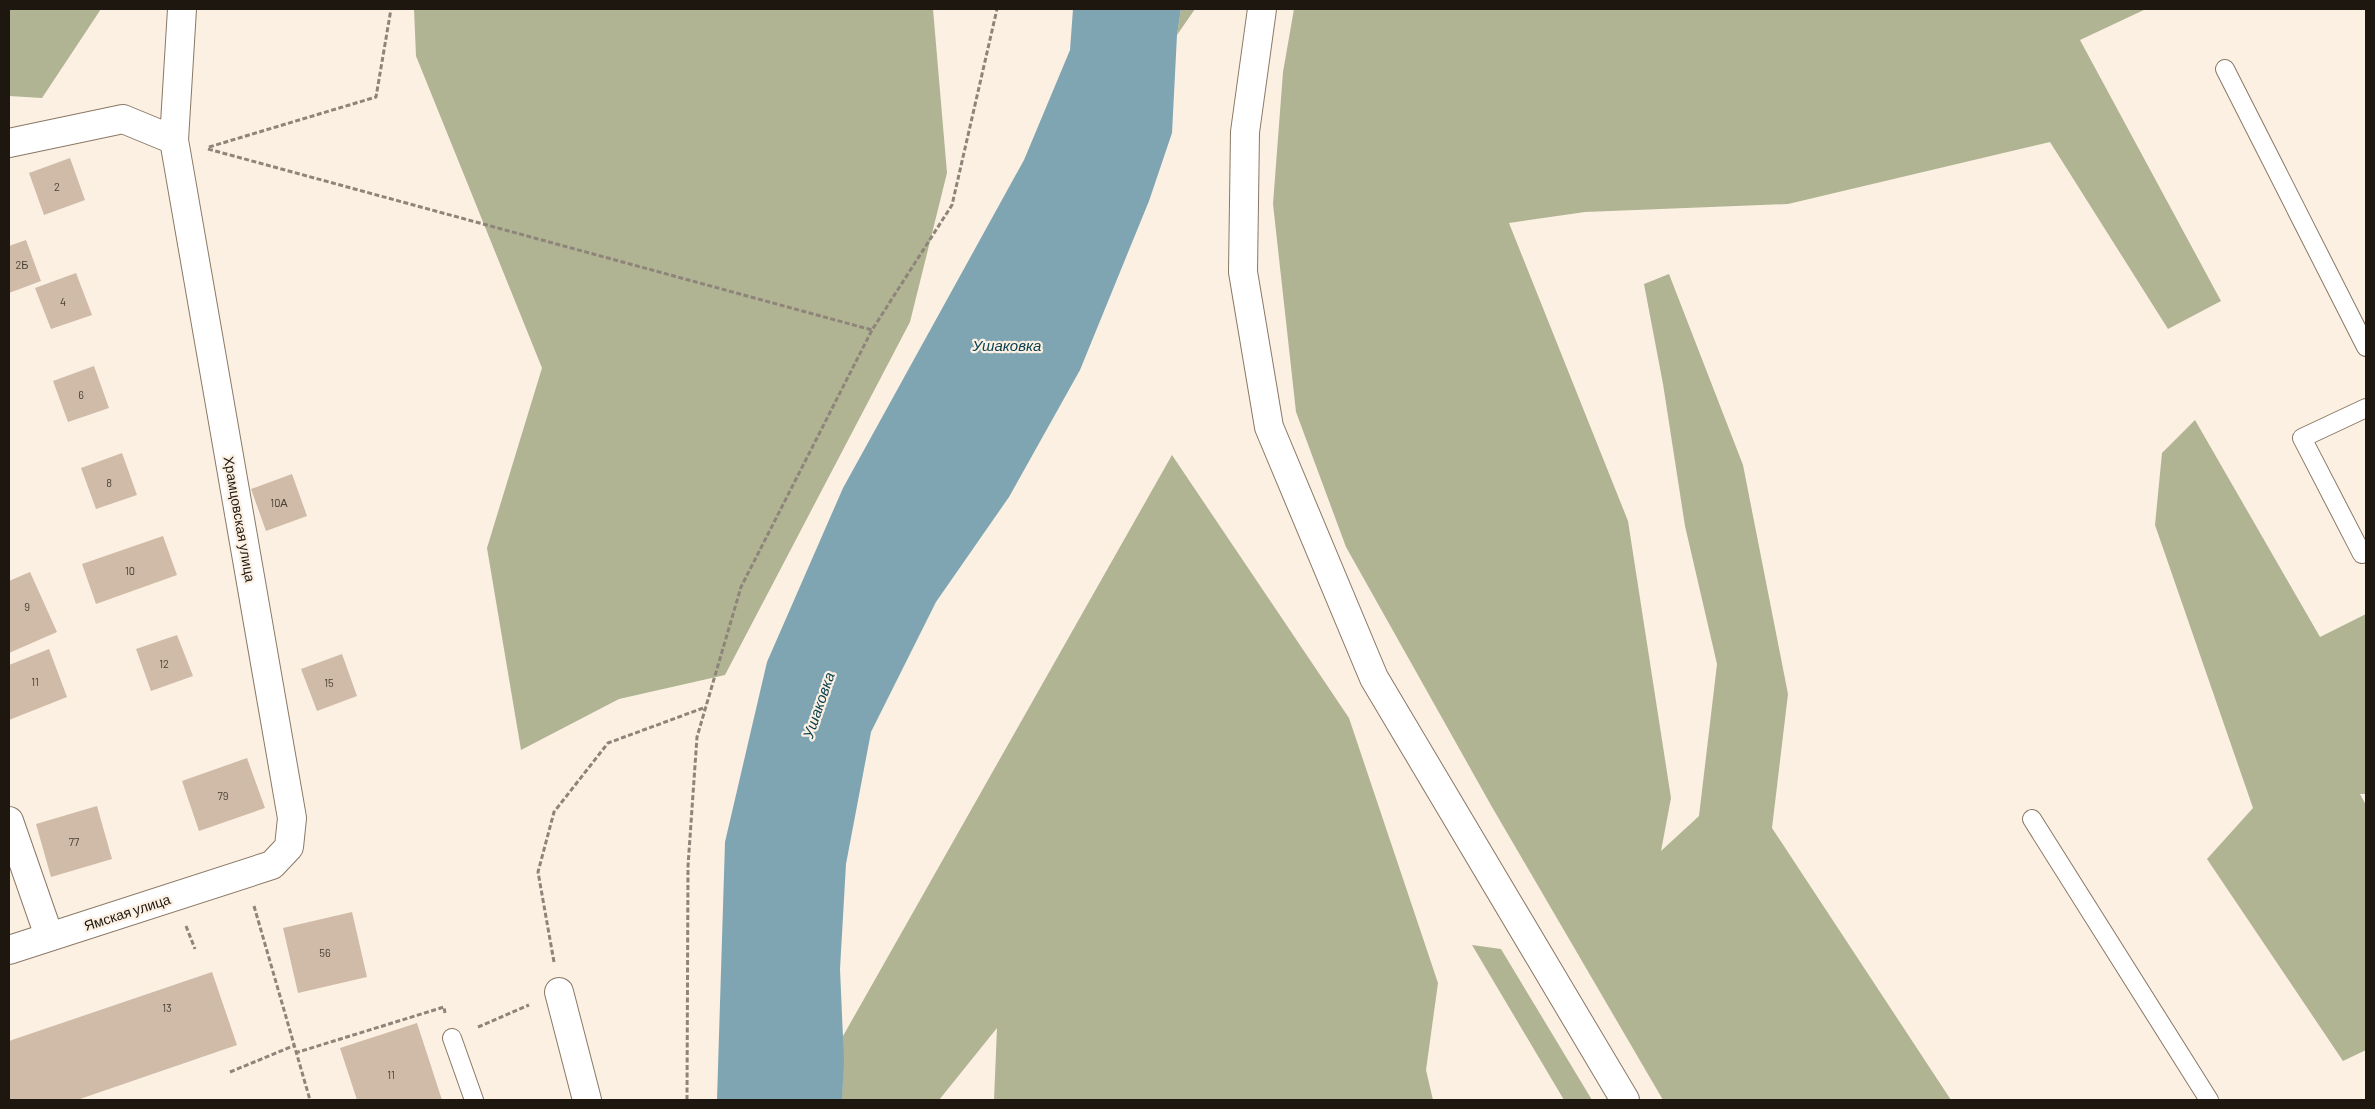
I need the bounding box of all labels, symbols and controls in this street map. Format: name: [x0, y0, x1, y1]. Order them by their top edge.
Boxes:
house number: 2: [54, 180, 60, 193]
house number: 2Б: [15, 258, 29, 271]
house number: 4: [60, 295, 66, 308]
water label: Ушаковка: [972, 336, 1041, 354]
house number: 6: [78, 388, 84, 401]
street label: Храмцовская улица: [221, 455, 259, 583]
house number: 8: [106, 476, 112, 489]
house number: 10А: [270, 496, 288, 509]
house number: 10: [125, 564, 135, 577]
house number: 9: [24, 600, 30, 613]
house number: 12: [159, 657, 169, 670]
water label: Ушаковка: [798, 669, 838, 741]
house number: 11: [31, 675, 39, 688]
house number: 15: [324, 676, 334, 689]
house number: 79: [218, 789, 229, 802]
house number: 77: [69, 835, 79, 848]
street label: Ямская улица: [82, 890, 173, 934]
house number: 56: [319, 946, 331, 959]
house number: 13: [162, 1001, 172, 1014]
house number: 11: [387, 1068, 395, 1081]

